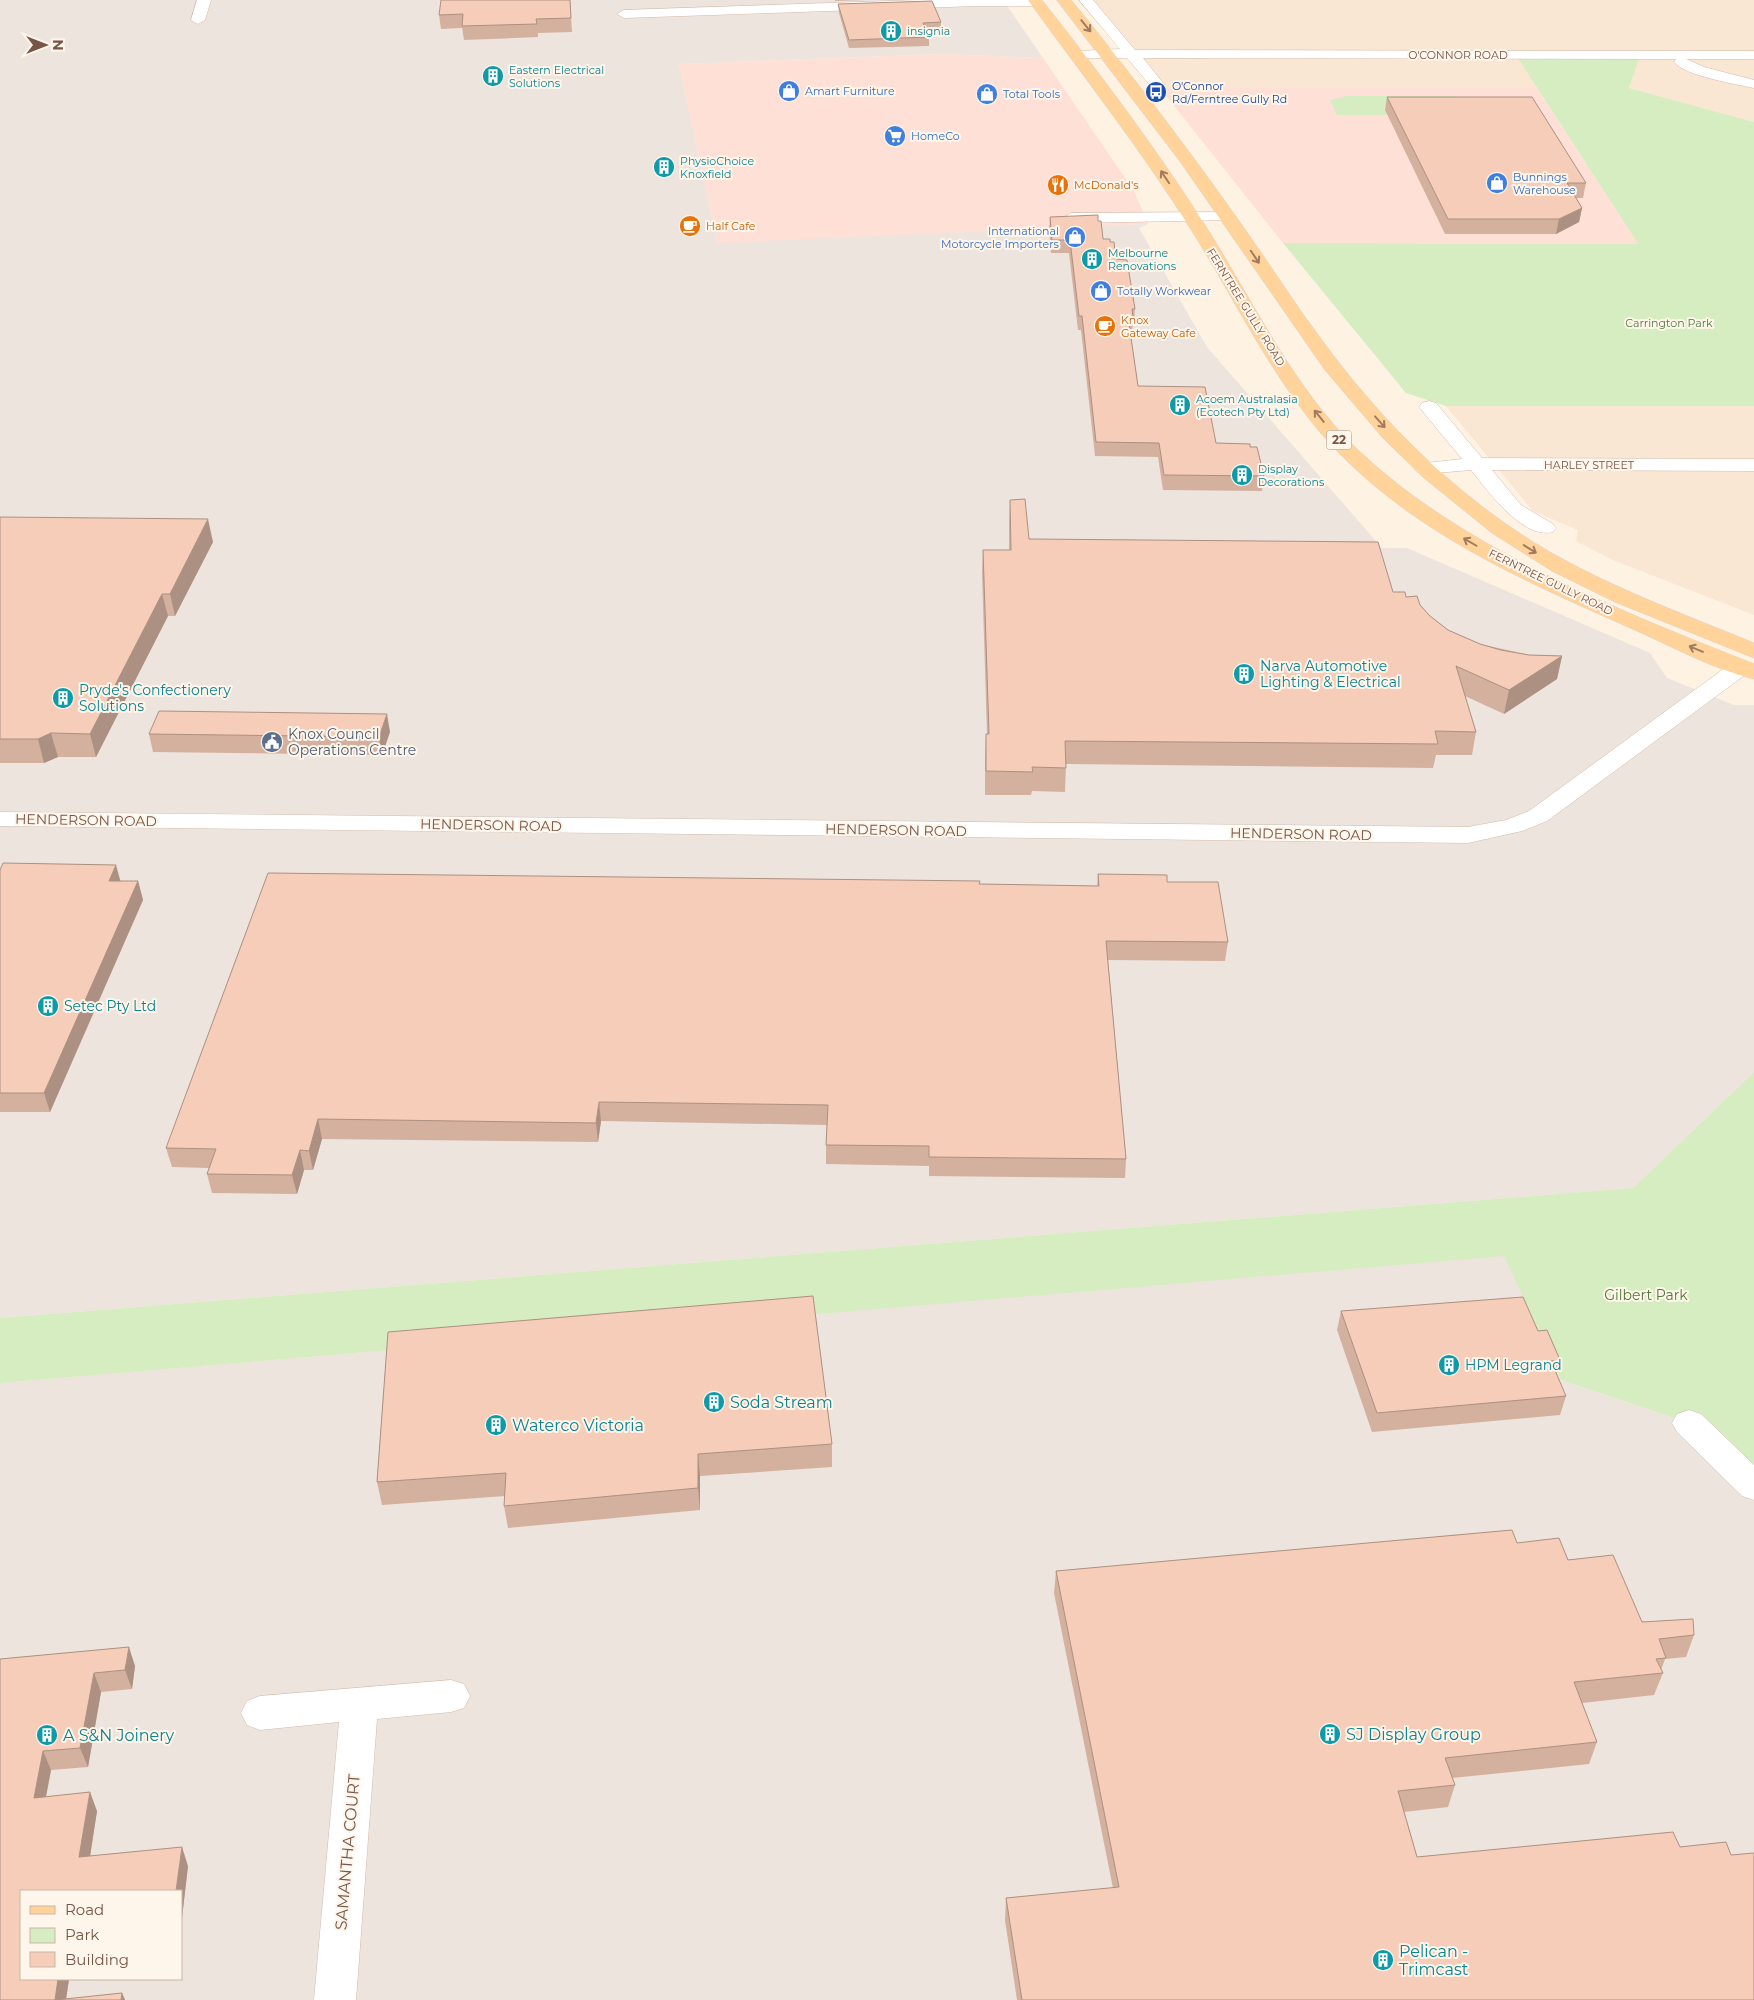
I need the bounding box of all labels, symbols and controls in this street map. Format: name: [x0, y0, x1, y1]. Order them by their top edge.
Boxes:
building icon: insignia: [879, 19, 903, 43]
north arrow: [20, 20, 70, 70]
one-way arrow: [1080, 20, 1091, 33]
place label: insignia: [907, 24, 950, 38]
text: N: [49, 39, 67, 51]
street label: O'CONNOR ROAD: [1408, 48, 1508, 62]
place label: Eastern Electrical Solutions: [509, 63, 604, 90]
building icon: Eastern Electrical Solutions: [481, 64, 505, 88]
shop icon: Amart Furniture: [777, 79, 801, 103]
place label: O'Connor Rd/Ferntree Gully Rd: [1172, 79, 1287, 106]
bus stop icon: O'Connor Rd/Ferntree Gully Rd: [1144, 80, 1168, 104]
shop icon: Total Tools: [975, 82, 999, 106]
place label: Amart Furniture: [805, 84, 895, 98]
place label: Total Tools: [1003, 87, 1061, 101]
supermarket icon: HomeCo: [883, 124, 907, 148]
place label: HomeCo: [911, 129, 960, 143]
place label: PhysioChoice Knoxfield: [680, 154, 754, 181]
building icon: PhysioChoice Knoxfield: [652, 155, 676, 179]
one-way arrow: [1160, 170, 1170, 184]
place label: Bunnings Warehouse: [1513, 170, 1576, 197]
shop icon: Bunnings Warehouse: [1485, 171, 1509, 195]
restaurant icon: McDonald's: [1046, 173, 1070, 197]
place label: McDonald's: [1074, 178, 1139, 192]
cafe icon: Half Cafe: [678, 214, 702, 238]
place label: Half Cafe: [706, 219, 756, 233]
place label: International Motorcycle Importers: [941, 224, 1060, 251]
shop icon: International Motorcycle Importers: [1063, 225, 1087, 249]
street label: FERNTREE GULLY ROAD: [1204, 245, 1288, 369]
place label: Melbourne Renovations: [1108, 246, 1177, 273]
building icon: Melbourne Renovations: [1080, 247, 1104, 271]
one-way arrow: [1250, 250, 1260, 264]
shop icon: Totally Workwear: [1089, 279, 1113, 303]
place label: Totally Workwear: [1117, 284, 1211, 298]
place label: Knox Gateway Cafe: [1121, 313, 1196, 340]
cafe icon: Knox Gateway Cafe: [1093, 314, 1117, 338]
park label: Carrington Park: [1625, 316, 1713, 330]
place label: Acoem Australasia (Ecotech Pty Ltd): [1196, 392, 1298, 419]
building icon: Acoem Australasia (Ecotech Pty Ltd): [1168, 393, 1192, 417]
one-way arrow: [1313, 410, 1324, 423]
one-way arrow: [1374, 416, 1386, 429]
road number: 22: [1326, 430, 1352, 450]
street label: HARLEY STREET: [1544, 458, 1635, 472]
place label: Display Decorations: [1258, 462, 1325, 489]
building icon: Display Decorations: [1230, 463, 1254, 487]
one-way arrow: [1462, 537, 1477, 547]
one-way arrow: [1523, 544, 1537, 554]
street label: FERNTREE GULLY ROAD: [1487, 546, 1615, 618]
one-way arrow: [1688, 643, 1703, 652]
place label: Narva Automotive Lighting & Electrical: [1260, 657, 1401, 691]
building icon: Narva Automotive Lighting & Electrical: [1232, 662, 1256, 686]
place label: Pryde's Confectionery Solutions: [79, 681, 231, 715]
building icon: Pryde's Confectionery Solutions: [51, 686, 75, 710]
place label: Knox Council Operations Centre: [288, 725, 416, 759]
public building icon: Knox Council Operations Centre: [260, 730, 284, 754]
street label: HENDERSON ROAD: [15, 810, 157, 830]
street label: HENDERSON ROAD: [420, 815, 562, 835]
street label: HENDERSON ROAD: [825, 820, 967, 840]
street label: HENDERSON ROAD: [1230, 824, 1372, 844]
building icon: Setec Pty Ltd: [36, 994, 60, 1018]
place label: Setec Pty Ltd: [64, 997, 156, 1015]
park label: Gilbert Park: [1604, 1286, 1688, 1304]
building icon: HPM Legrand: [1437, 1353, 1461, 1377]
place label: HPM Legrand: [1465, 1356, 1562, 1374]
building icon: Soda Stream: [702, 1390, 726, 1414]
place label: Soda Stream: [730, 1393, 833, 1412]
building icon: Waterco Victoria: [484, 1413, 508, 1437]
place label: Waterco Victoria: [512, 1416, 644, 1435]
building icon: SJ Display Group: [1318, 1722, 1342, 1746]
building icon: A S&N Joinery: [35, 1723, 59, 1747]
place label: SJ Display Group: [1346, 1725, 1481, 1744]
place label: A S&N Joinery: [63, 1726, 175, 1745]
street label: SAMANTHA COURT: [331, 1773, 364, 1931]
legend: [20, 1890, 182, 1980]
text: Road: [65, 1900, 104, 1919]
text: Park: [65, 1925, 99, 1944]
place label: Pelican - Trimcast: [1399, 1942, 1469, 1979]
building icon: Pelican - Trimcast: [1371, 1948, 1395, 1972]
text: Building: [65, 1950, 129, 1969]

